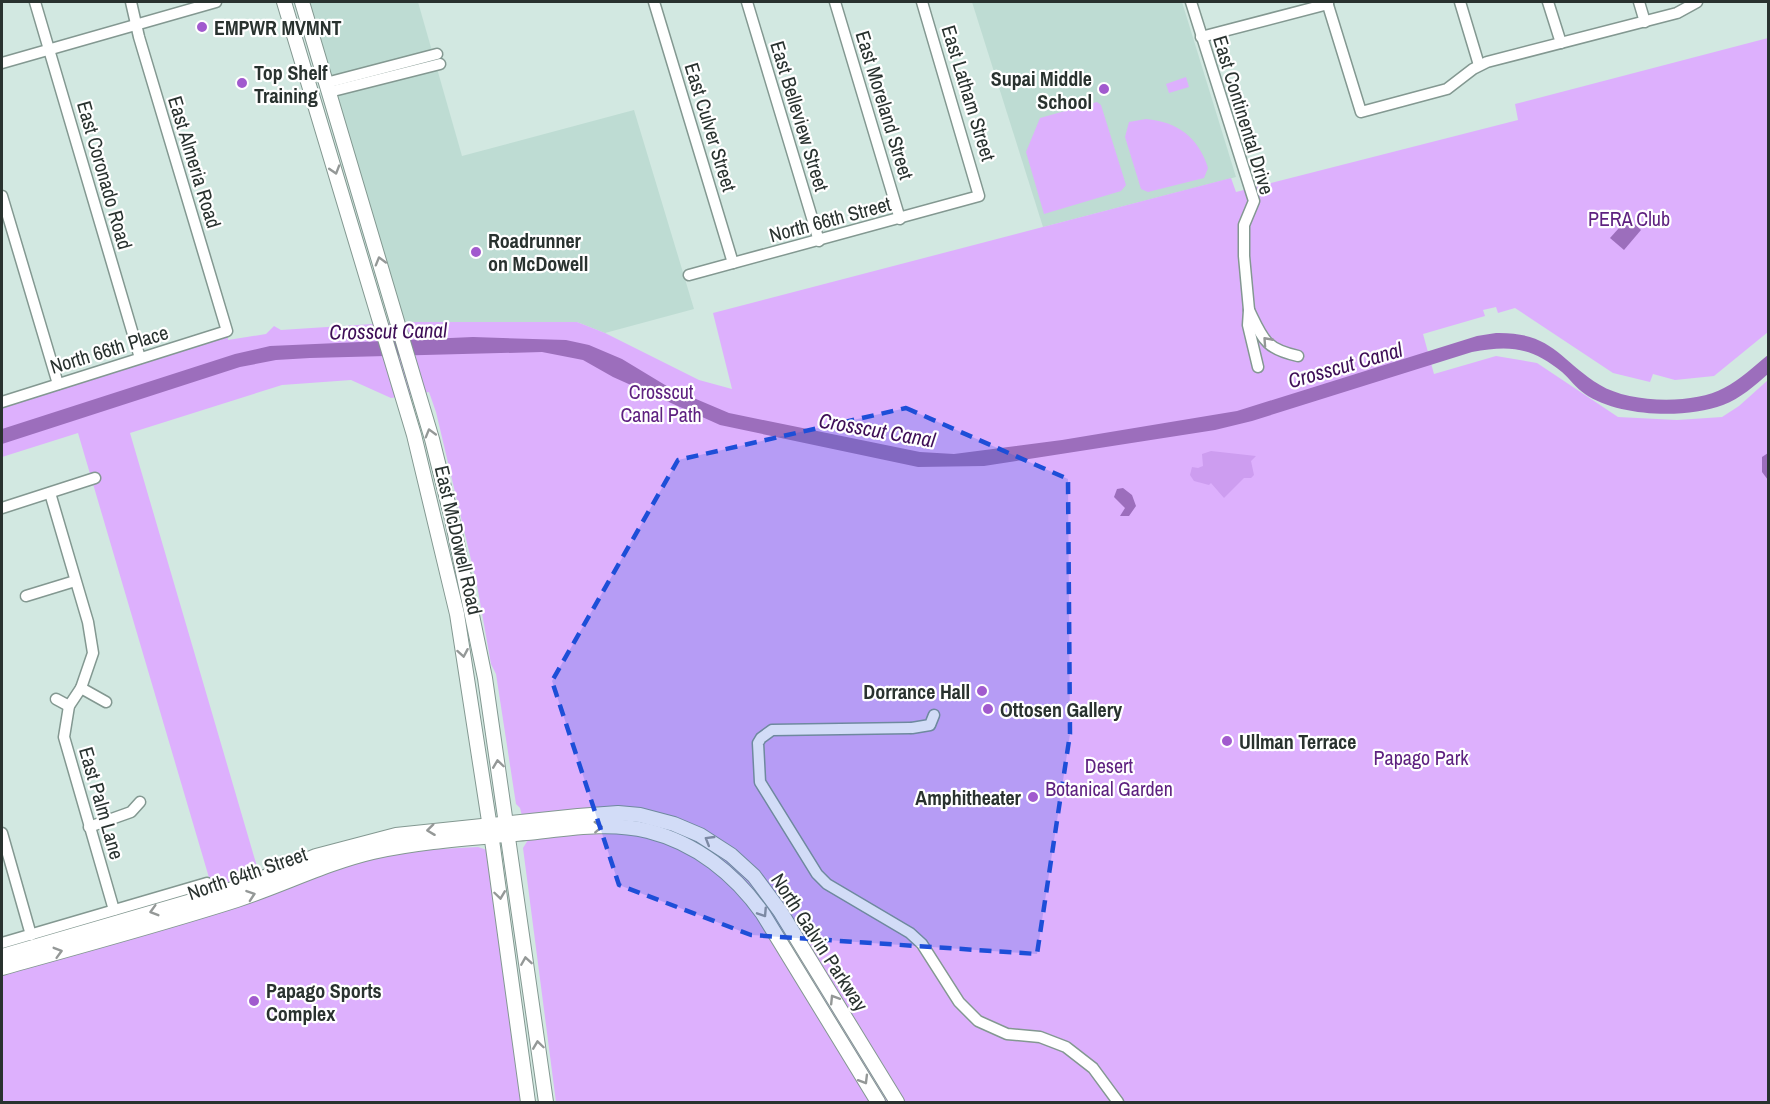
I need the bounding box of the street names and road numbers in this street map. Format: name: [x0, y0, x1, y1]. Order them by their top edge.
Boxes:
street label: East Latham Street: [936, 22, 1003, 164]
street label: East Moreland Street: [850, 27, 921, 183]
street label: East Continental Drive: [1207, 32, 1281, 198]
street label: East Belleview Street: [764, 38, 836, 195]
street label: East Culver Street: [679, 59, 743, 195]
street label: East Almeria Road: [162, 93, 228, 231]
street label: East Coronado Road: [71, 98, 139, 252]
street label: North 66th Street: [766, 190, 894, 248]
street label: North 66th Place: [47, 318, 171, 380]
street label: East McDowell Road: [429, 463, 489, 617]
street label: East Palm Lane: [73, 744, 131, 862]
street label: North 64th Street: [184, 840, 311, 906]
street label: North Galvin Parkway: [765, 868, 875, 1017]

